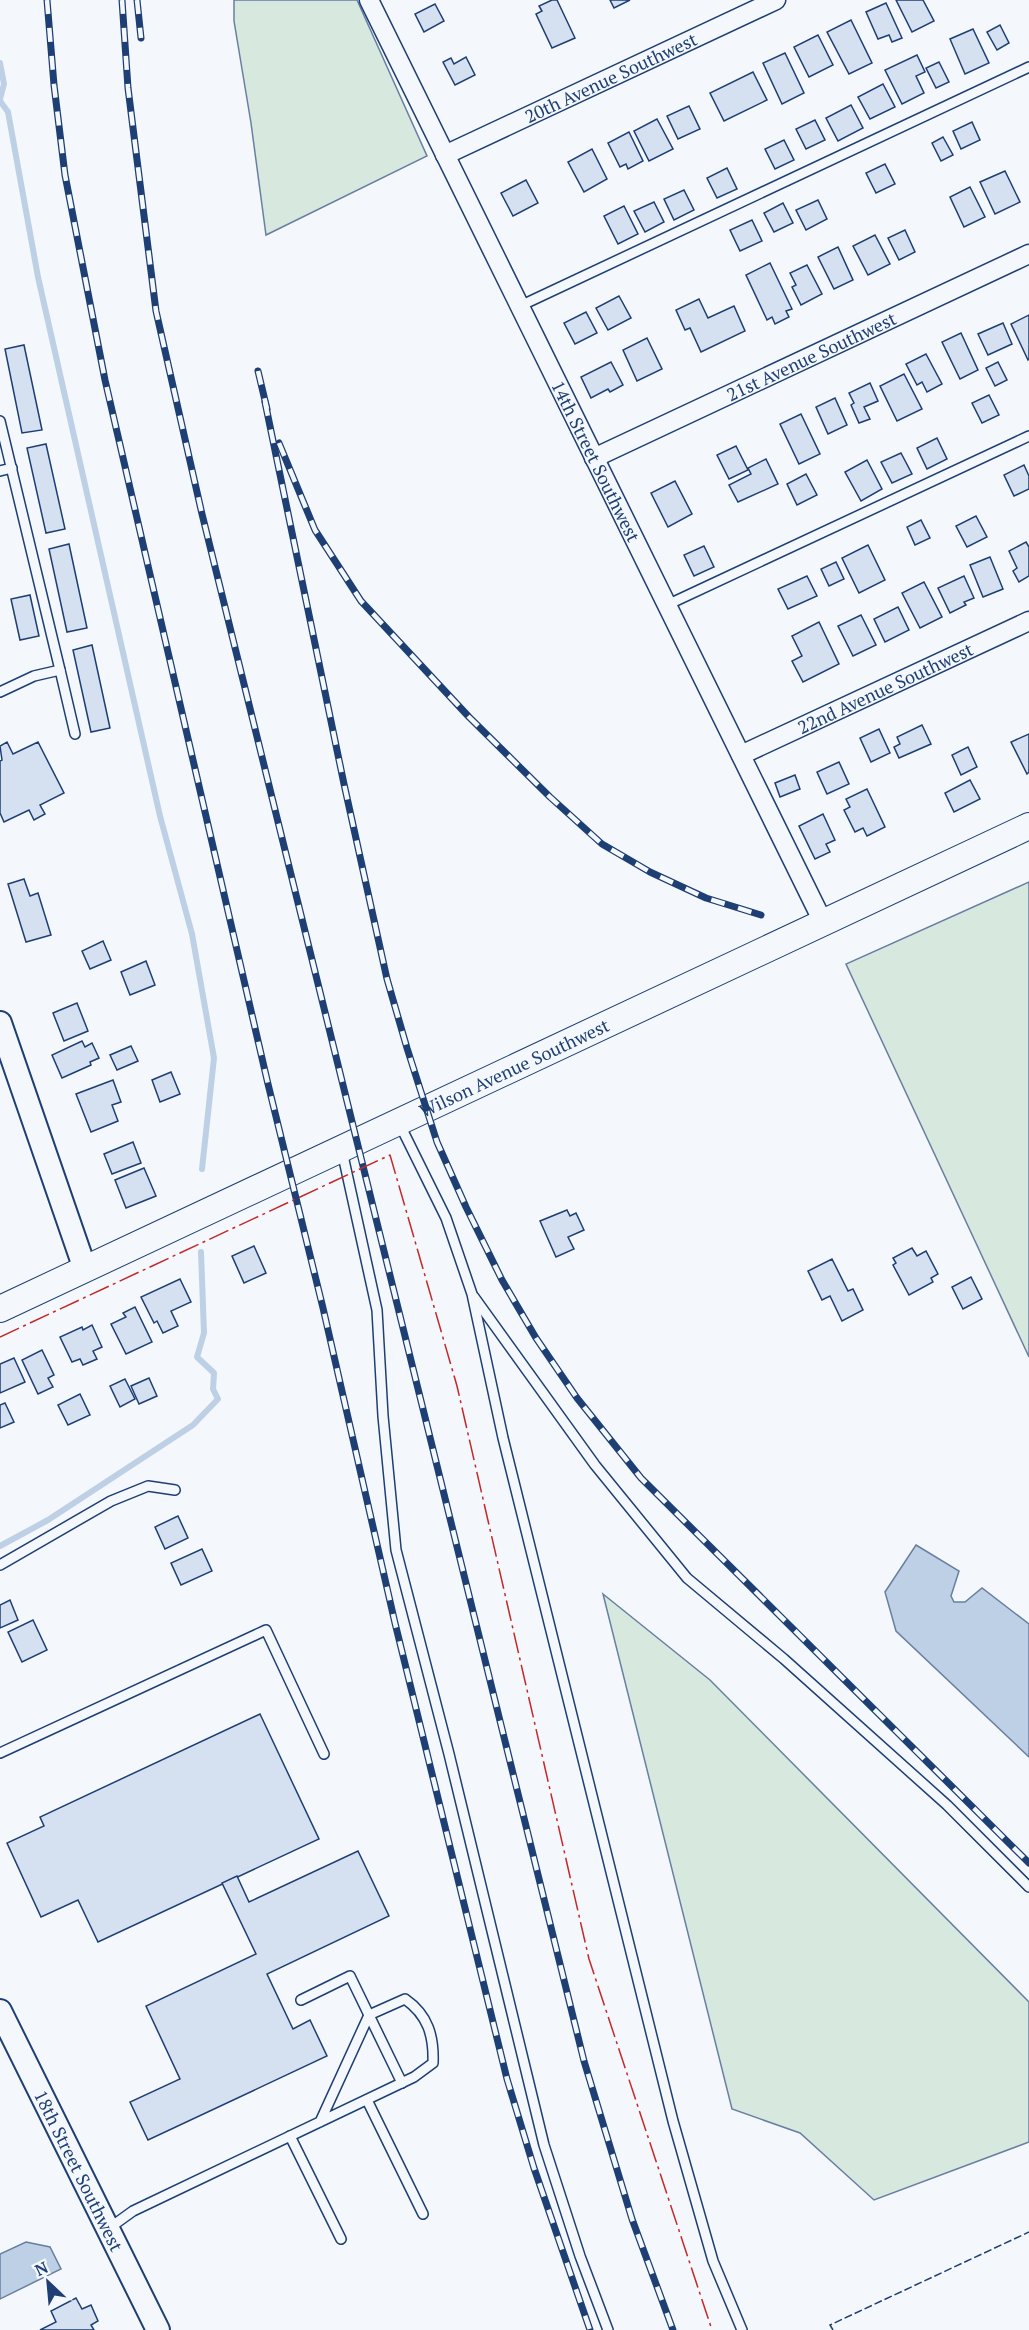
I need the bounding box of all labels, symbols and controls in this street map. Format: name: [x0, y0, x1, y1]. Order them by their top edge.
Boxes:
street label: 20th Avenue Southwest: [521, 27, 701, 128]
street label: 21st Avenue Southwest: [723, 306, 900, 406]
street label: 14th Street Southwest: [546, 376, 646, 546]
street label: 22nd Avenue Southwest: [794, 637, 977, 739]
street label: Wilson Avenue Southwest: [415, 1013, 613, 1123]
street label: 18th Street Southwest: [29, 2086, 129, 2255]
north arrow: [18, 2252, 78, 2312]
text: N: [31, 2256, 52, 2281]

